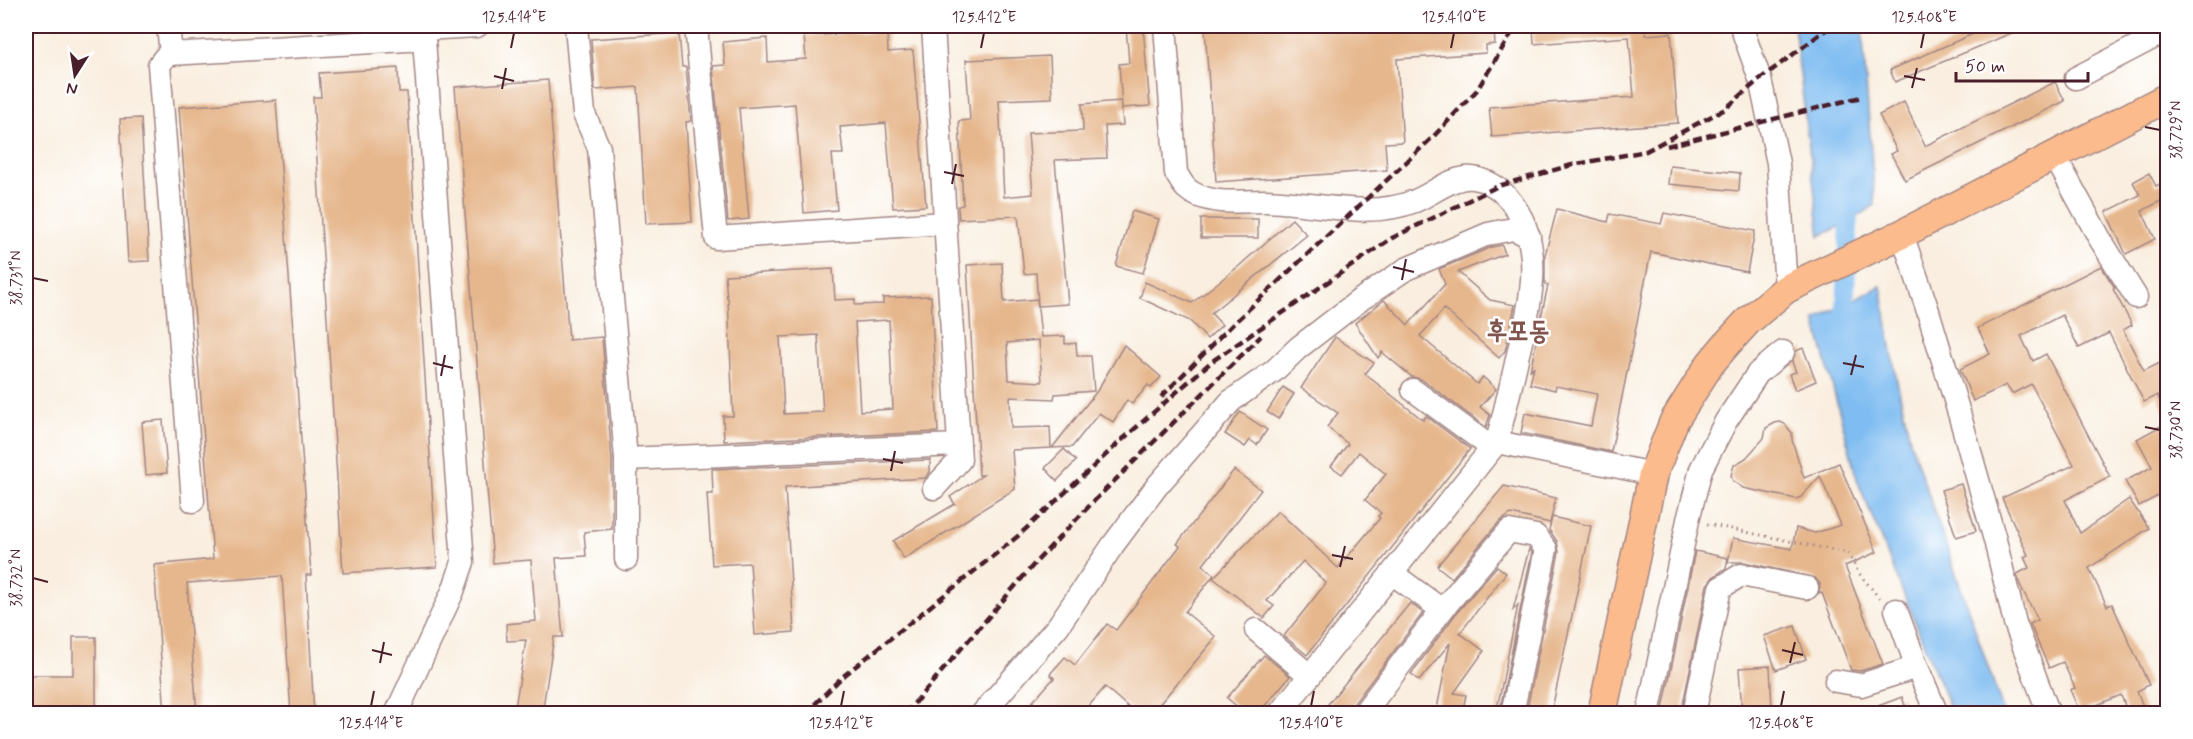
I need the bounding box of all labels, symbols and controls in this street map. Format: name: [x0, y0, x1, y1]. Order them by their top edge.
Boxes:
text: 125.414°E: [482, 8, 546, 28]
text: 125.412°E: [952, 8, 1016, 28]
text: 125.410°E: [1422, 8, 1486, 28]
text: 125.408°E: [1891, 8, 1957, 28]
north arrow: [45, 45, 105, 105]
scale bar: [1956, 45, 2088, 83]
text: 50 m: [1965, 55, 2005, 79]
text: N: [65, 77, 80, 100]
text: 38.729°N: [2167, 101, 2187, 159]
text: 38.731°N: [7, 251, 27, 305]
district label: 후포동: [1487, 315, 1549, 349]
text: 38.730°N: [2167, 401, 2187, 459]
text: 38.732°N: [7, 549, 27, 607]
text: 125.414°E: [339, 714, 403, 734]
text: 125.412°E: [809, 714, 873, 734]
text: 125.410°E: [1279, 714, 1343, 734]
text: 125.408°E: [1748, 714, 1814, 734]

